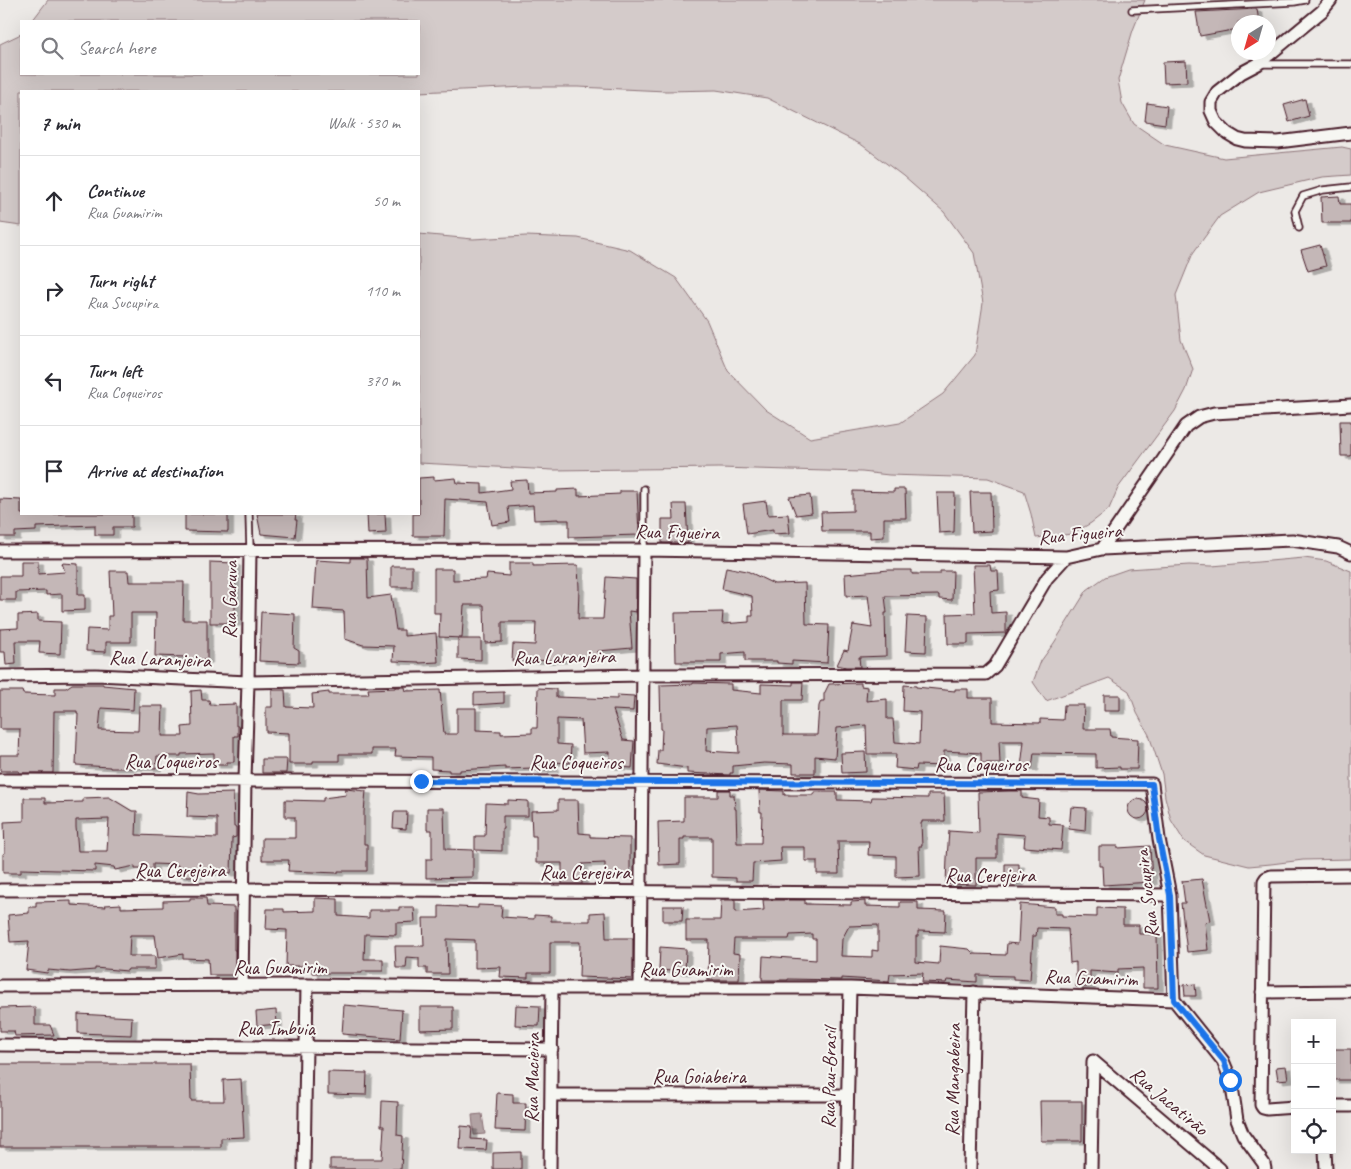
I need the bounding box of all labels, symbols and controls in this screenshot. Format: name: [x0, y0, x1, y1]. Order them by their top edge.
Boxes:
north arrow: [1231, 15, 1276, 60]
search box: [20, 20, 420, 75]
icon: search: [38, 34, 66, 62]
text: Search here: [78, 36, 155, 60]
text: 7 min: [40, 110, 80, 136]
text: Walk · 530 m: [328, 113, 400, 133]
text: Continue: [87, 179, 144, 203]
icon: ahead: [40, 187, 68, 215]
text: 50 m: [373, 191, 400, 211]
text: Rua Guamirim: [87, 203, 162, 223]
text: Turn right: [87, 269, 154, 293]
icon: right: [40, 277, 68, 305]
text: 110 m: [366, 281, 400, 301]
text: Rua Sucupira: [87, 293, 158, 313]
text: Turn left: [87, 359, 142, 383]
icon: left: [40, 367, 68, 395]
text: 370 m: [366, 371, 400, 391]
text: Rua Coqueiros: [87, 383, 162, 403]
icon: arrive: [40, 457, 68, 485]
text: Arrive at destination: [87, 459, 223, 483]
street label: Rua Figueira: [1037, 518, 1124, 550]
street label: Rua Figueira: [635, 519, 721, 545]
street label: Rua Garuva: [217, 559, 243, 639]
street label: Rua Laranjeira: [513, 644, 617, 670]
street label: Rua Laranjeira: [109, 645, 213, 673]
street label: Rua Coqueiros: [124, 749, 220, 774]
street label: Rua Coqueiros: [529, 750, 625, 775]
street label: Rua Coqueiros: [934, 752, 1030, 777]
route end: [410, 770, 433, 793]
street label: Rua Sucupira: [1129, 847, 1165, 940]
street label: Rua Cerejeira: [135, 858, 227, 883]
street label: Rua Cerejeira: [540, 860, 632, 885]
street label: Rua Cerejeira: [945, 863, 1037, 888]
street label: Rua Guamirim: [233, 955, 328, 980]
street label: Rua Guamirim: [639, 957, 734, 982]
street label: Rua Guamirim: [1044, 964, 1139, 992]
street label: Rua Imbuia: [237, 1016, 317, 1041]
map controls: [1291, 1019, 1336, 1154]
button: +: [1291, 1019, 1336, 1064]
street label: Rua Mangabeira: [940, 1022, 967, 1137]
street label: Rua Pau-Brasil: [816, 1024, 842, 1129]
street label: Rua Macieira: [519, 1032, 545, 1123]
street label: Rua Jacatirão: [1125, 1061, 1214, 1141]
street label: Rua Goiabeira: [652, 1064, 748, 1089]
button: −: [1291, 1064, 1336, 1109]
route start: [1219, 1069, 1242, 1092]
button: locate: [1291, 1109, 1336, 1154]

